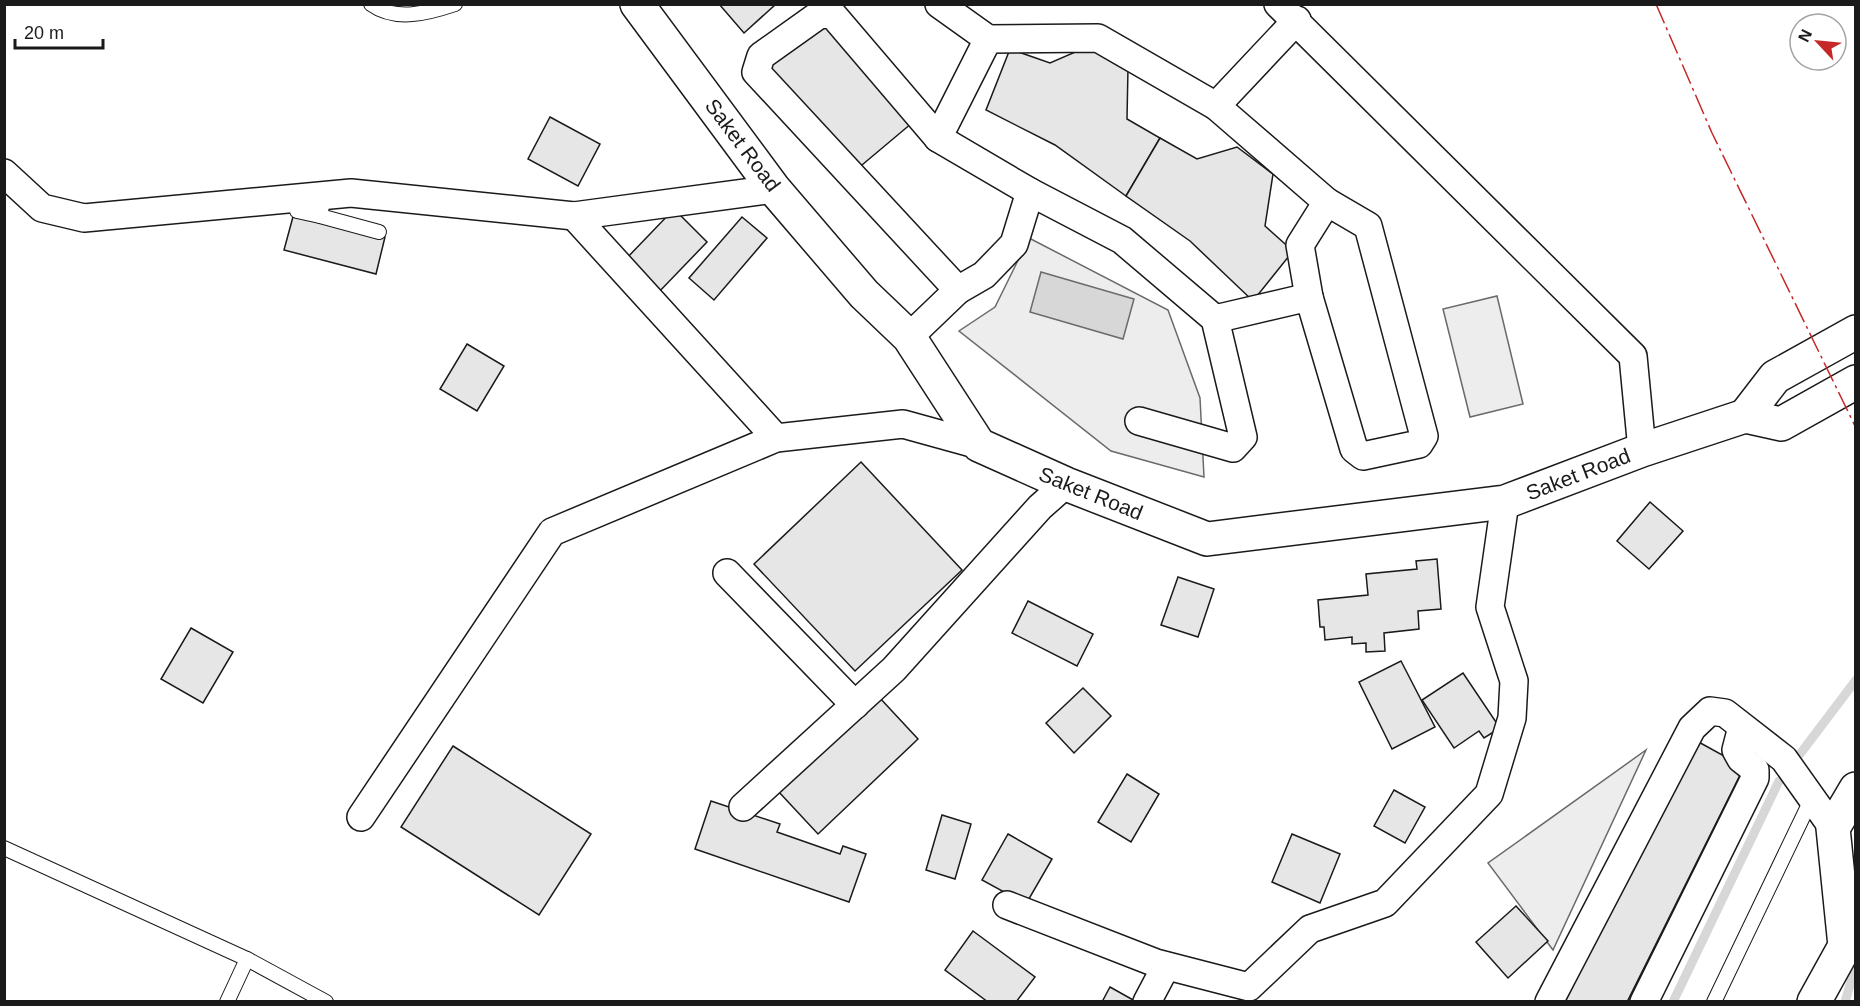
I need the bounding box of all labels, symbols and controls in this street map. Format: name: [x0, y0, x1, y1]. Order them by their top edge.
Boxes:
scale bar: [15, 12, 104, 50]
north arrow: [1788, 12, 1848, 72]
text: 20 m: [24, 23, 64, 43]
text: N: [1795, 27, 1815, 45]
street label: Saket Road: [701, 94, 785, 196]
street label: Saket Road: [1523, 444, 1633, 504]
street label: Saket Road: [1036, 462, 1146, 524]

